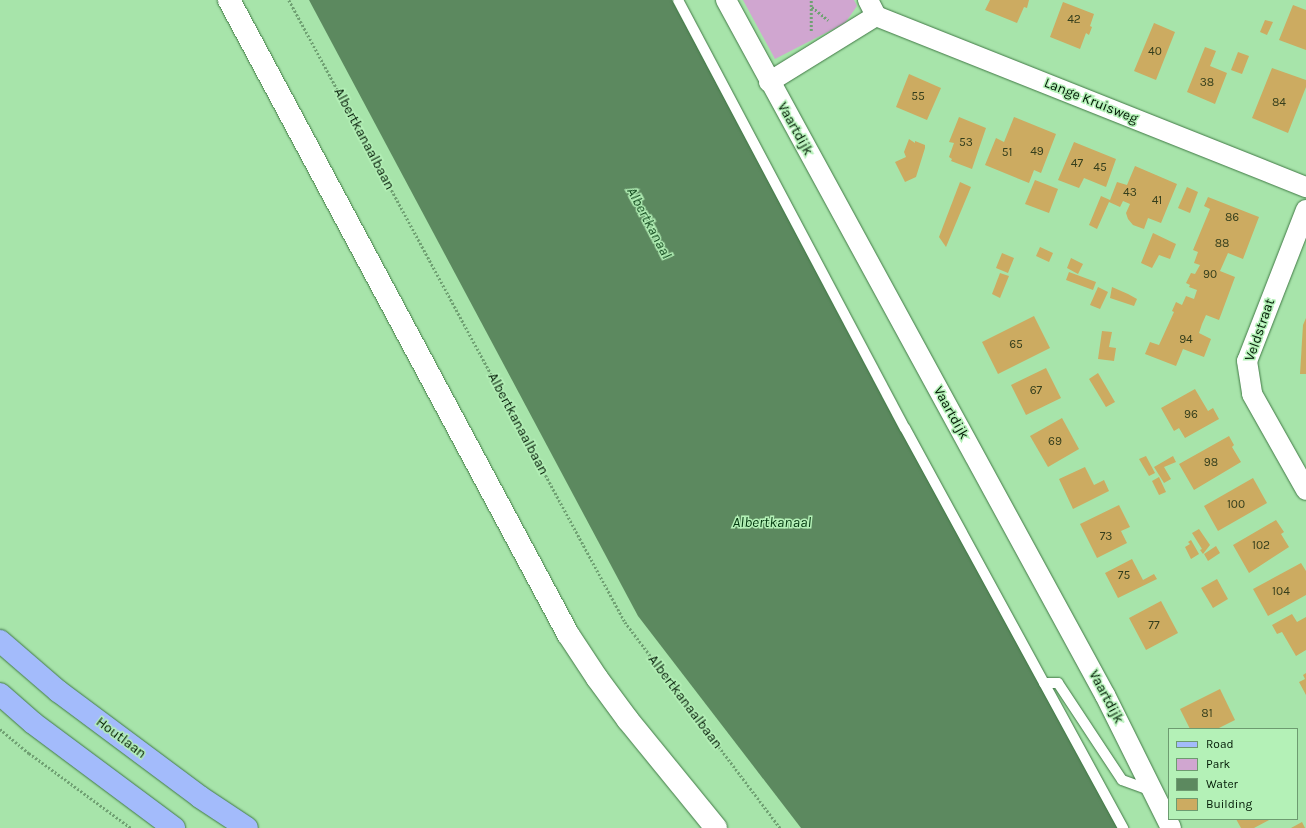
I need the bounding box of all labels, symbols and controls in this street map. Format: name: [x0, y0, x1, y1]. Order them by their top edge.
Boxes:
house number: 42: [1067, 13, 1081, 27]
house number: 40: [1148, 45, 1162, 59]
street label: Lange Kruisweg: [1042, 74, 1140, 128]
house number: 38: [1200, 76, 1214, 90]
street label: Albertkanaalbaan: [330, 85, 398, 193]
house number: 55: [911, 90, 925, 104]
house number: 84: [1272, 96, 1286, 110]
street label: Vaartdijk: [774, 100, 816, 158]
house number: 53: [959, 136, 973, 150]
house number: 49: [1030, 145, 1044, 159]
house number: 51: [1002, 146, 1012, 160]
house number: 47: [1071, 157, 1083, 171]
house number: 45: [1093, 161, 1107, 175]
water label: Albertkanaal: [623, 184, 675, 262]
house number: 43: [1123, 186, 1137, 200]
house number: 41: [1152, 194, 1162, 208]
house number: 86: [1225, 211, 1239, 225]
house number: 88: [1215, 237, 1229, 251]
house number: 90: [1203, 268, 1217, 282]
street label: Veldstraat: [1241, 296, 1279, 364]
house number: 94: [1179, 333, 1193, 347]
house number: 65: [1009, 338, 1023, 352]
street label: Albertkanaalbaan: [484, 370, 552, 478]
street label: Vaartdijk: [930, 384, 972, 442]
house number: 67: [1030, 384, 1042, 398]
house number: 96: [1184, 408, 1198, 422]
house number: 69: [1048, 435, 1062, 449]
house number: 98: [1204, 456, 1218, 470]
house number: 100: [1227, 498, 1245, 512]
water label: Albertkanaal: [733, 514, 811, 532]
house number: 73: [1100, 530, 1112, 544]
house number: 102: [1252, 539, 1270, 553]
house number: 75: [1118, 569, 1130, 583]
house number: 104: [1272, 585, 1290, 599]
house number: 77: [1148, 619, 1160, 633]
street label: Albertkanaalbaan: [644, 652, 726, 752]
street label: Vaartdijk: [1085, 667, 1127, 727]
house number: 81: [1201, 707, 1213, 721]
street label: Houtlaan: [93, 714, 149, 762]
legend: [1168, 728, 1298, 820]
text: Road: [1206, 737, 1234, 751]
text: Park: [1206, 757, 1230, 771]
text: Water: [1206, 777, 1238, 791]
text: Building: [1206, 797, 1252, 811]

